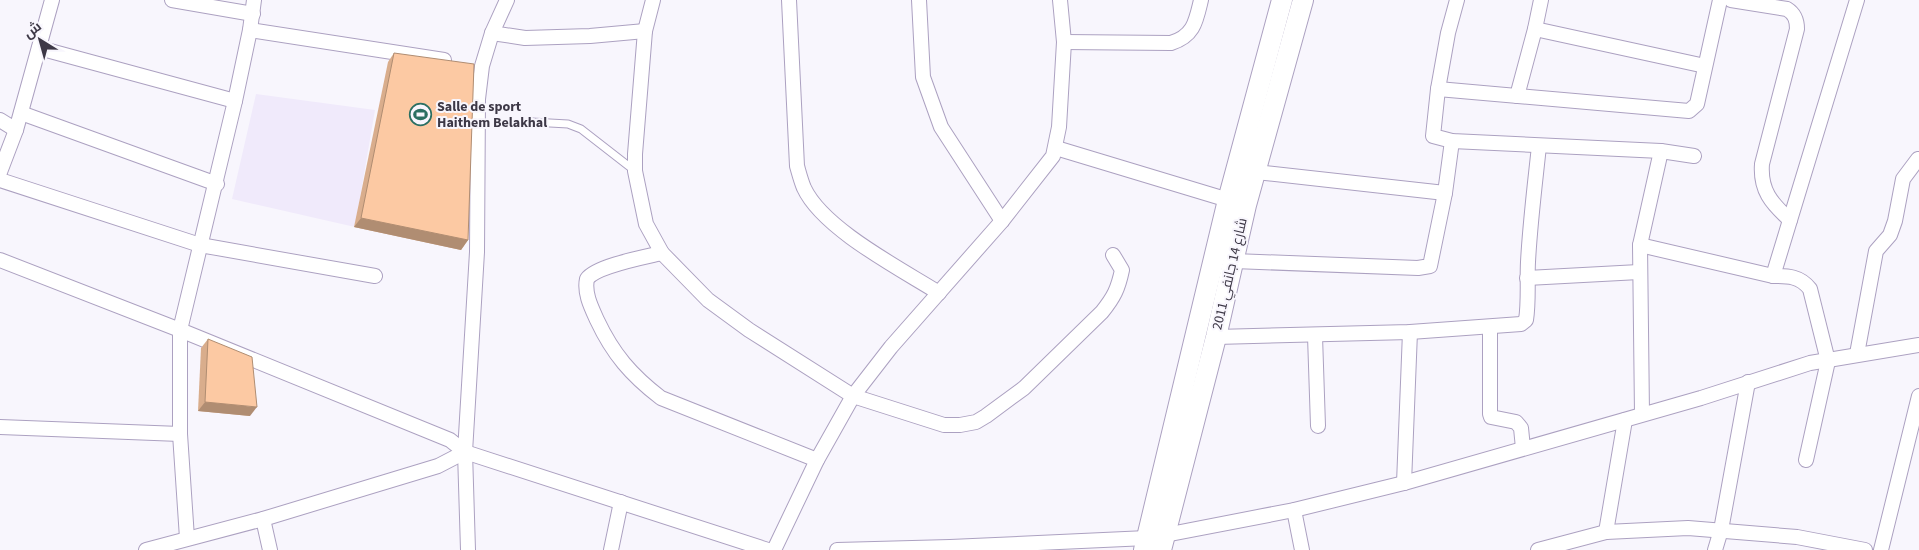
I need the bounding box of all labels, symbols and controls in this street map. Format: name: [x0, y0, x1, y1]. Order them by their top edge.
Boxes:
north arrow: [15, 15, 65, 65]
text: ش: [20, 17, 46, 44]
place label: Salle de sport Haithem Belakhal: [437, 97, 547, 133]
sports icon: Salle de sport Haithem Belakhal: [409, 103, 433, 127]
street label: شارع 14 جانفي 2011: [1207, 216, 1254, 332]

